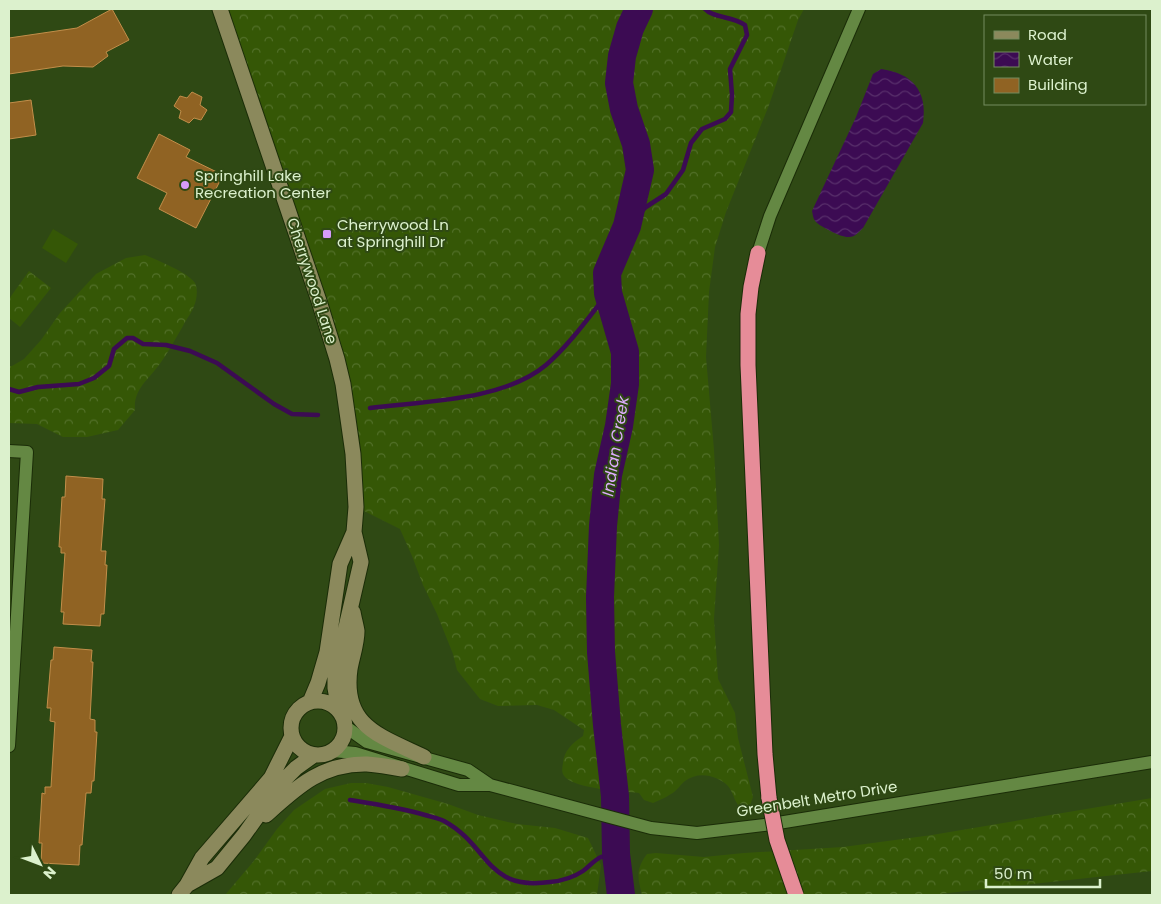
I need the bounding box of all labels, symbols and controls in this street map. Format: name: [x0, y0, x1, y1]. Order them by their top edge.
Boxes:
legend: [984, 15, 1146, 105]
text: Road: [1028, 24, 1067, 45]
text: Water: [1028, 49, 1074, 70]
text: Building: [1028, 74, 1088, 95]
place label: Springhill Lake Recreation Center: [195, 165, 331, 203]
marker: Springhill Lake Recreation Center: [179, 179, 191, 191]
place label: Cherrywood Ln at Springhill Dr: [337, 214, 449, 252]
street label: Cherrywood Lane: [282, 215, 343, 347]
marker: Cherrywood Ln at Springhill Dr: [321, 228, 333, 240]
water label: Indian Creek: [596, 394, 635, 498]
street label: Greenbelt Metro Drive: [735, 775, 899, 822]
north arrow: [15, 839, 65, 889]
scale bar: [986, 856, 1100, 888]
text: N: [39, 862, 61, 883]
text: 50 m: [994, 863, 1032, 884]

